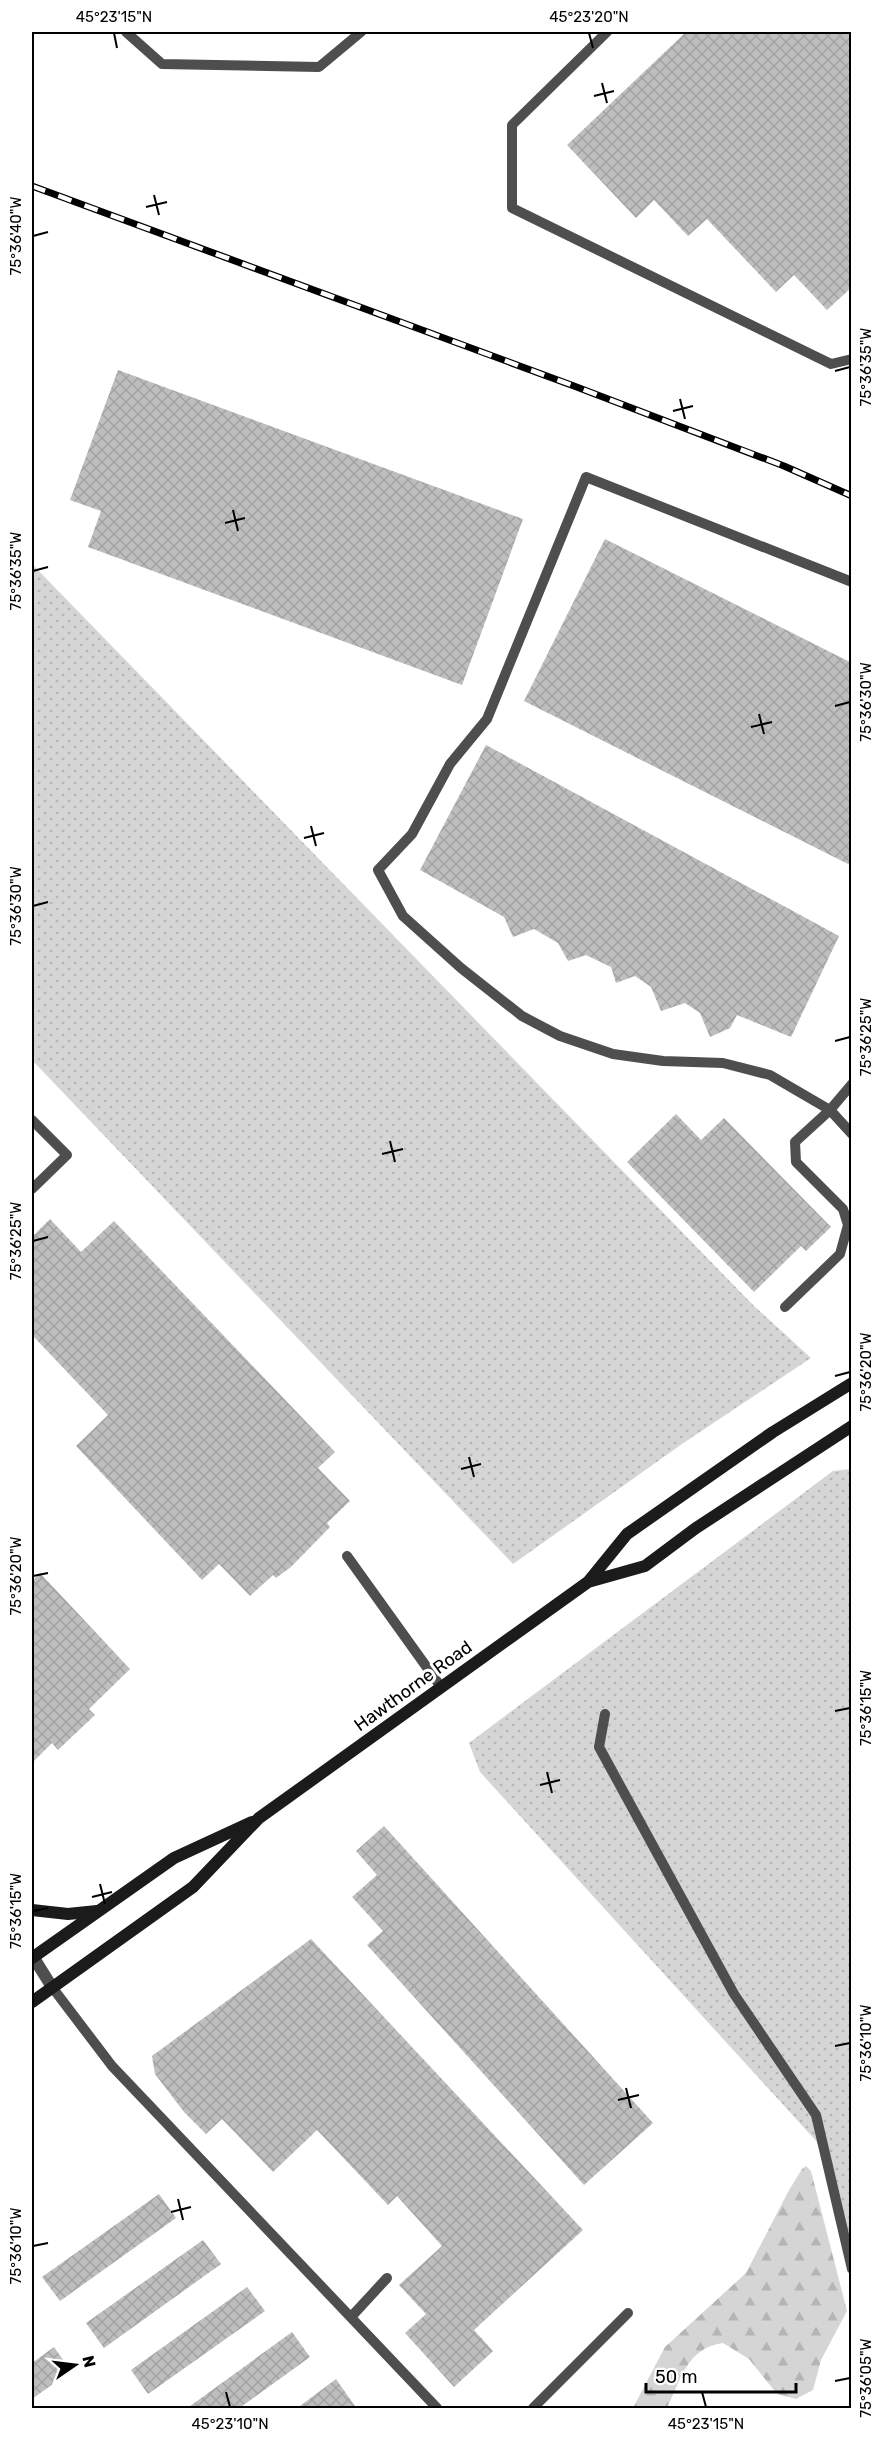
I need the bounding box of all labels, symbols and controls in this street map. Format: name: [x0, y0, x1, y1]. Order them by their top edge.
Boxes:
text: 45°23'15"N: [76, 8, 152, 26]
text: 45°23'20"N: [549, 8, 629, 26]
text: 75°36'40"W: [7, 197, 25, 275]
text: 75°36'35"W: [857, 328, 875, 406]
text: 75°36'35"W: [7, 532, 25, 610]
text: 75°36'30"W: [857, 662, 875, 742]
text: 75°36'30"W: [7, 866, 25, 946]
text: 75°36'25"W: [857, 998, 875, 1076]
text: 75°36'25"W: [7, 1202, 25, 1280]
text: 75°36'20"W: [857, 1332, 875, 1412]
text: 75°36'20"W: [7, 1536, 25, 1616]
street label: Hawthorne Road: [350, 1636, 476, 1736]
text: 75°36'15"W: [857, 1670, 875, 1746]
text: 75°36'15"W: [7, 1873, 25, 1949]
text: 75°36'10"W: [857, 2005, 875, 2081]
text: 75°36'10"W: [7, 2208, 25, 2284]
north arrow: [45, 2335, 105, 2395]
text: 75°36'05"W: [857, 2338, 875, 2418]
text: N: [78, 2354, 100, 2369]
scale bar: [646, 2356, 796, 2394]
text: 50 m: [655, 2366, 698, 2388]
text: 45°23'10"N: [191, 2415, 269, 2433]
text: 45°23'15"N: [668, 2415, 744, 2433]

